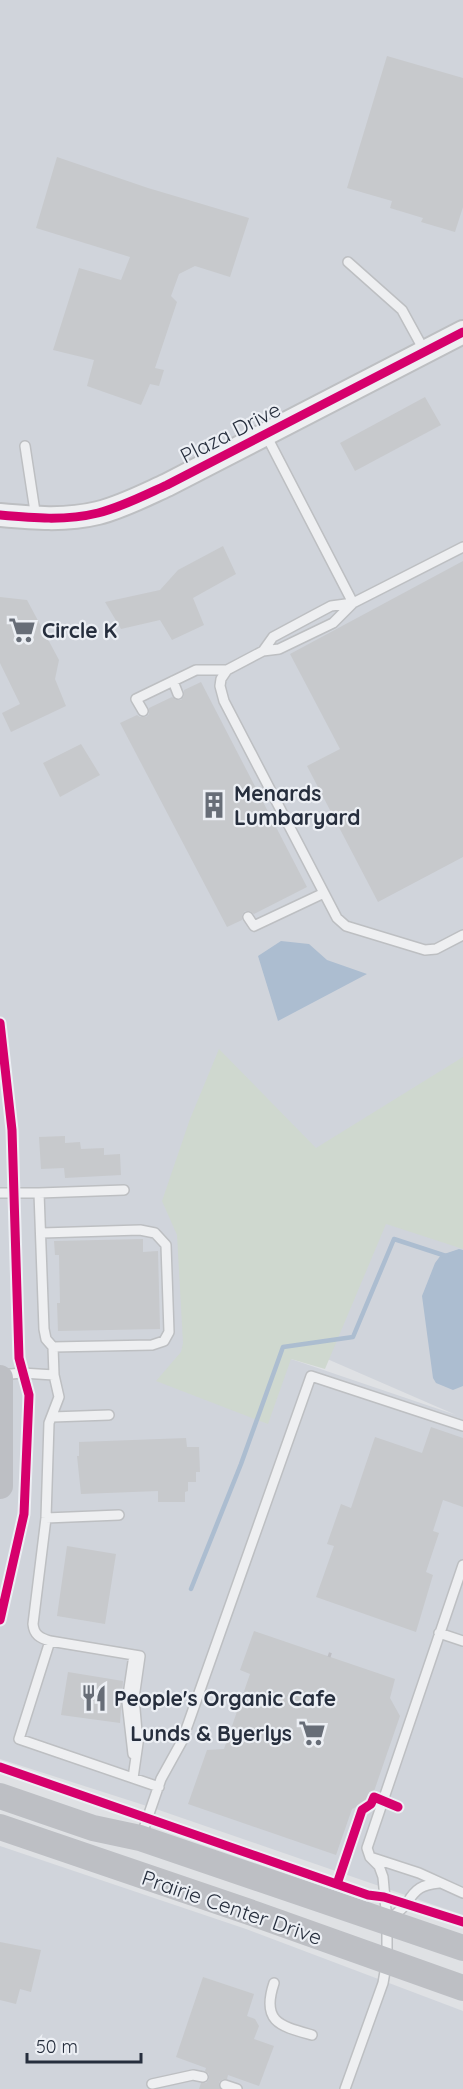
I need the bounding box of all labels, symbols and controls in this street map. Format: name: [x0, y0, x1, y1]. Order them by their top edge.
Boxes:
street label: Plaza Drive: [175, 396, 285, 468]
supermarket icon: Circle K: [7, 615, 37, 645]
place label: Circle K: [42, 617, 117, 643]
place label: Menards Lumbaryard: [234, 780, 360, 830]
building icon: Menards Lumbaryard: [199, 790, 229, 820]
restaurant icon: People's Organic Cafe: [79, 1683, 109, 1713]
place label: People's Organic Cafe: [114, 1685, 336, 1711]
supermarket icon: Lunds & Byerlys: [297, 1718, 327, 1748]
place label: Lunds & Byerlys: [130, 1720, 292, 1746]
street label: Prairie Center Drive: [139, 1864, 325, 1950]
scale bar: [27, 2026, 141, 2064]
text: 50 m: [36, 2035, 78, 2058]

